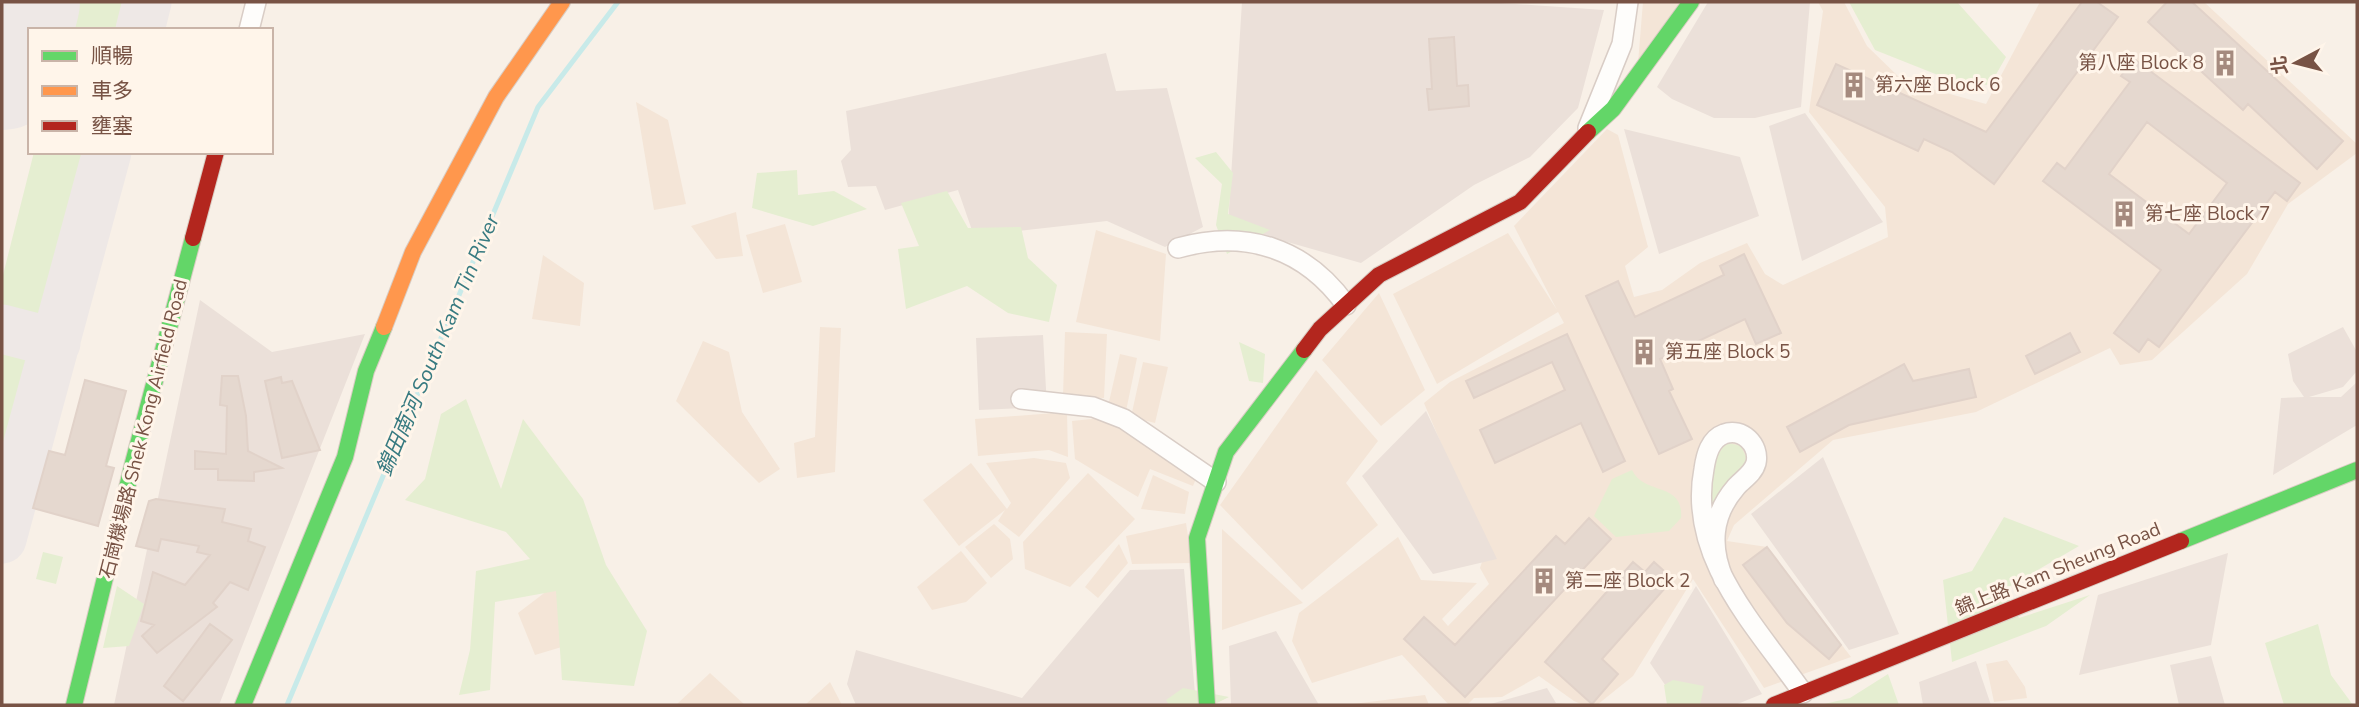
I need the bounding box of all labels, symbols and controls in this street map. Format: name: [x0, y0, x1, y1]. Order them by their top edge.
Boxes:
legend: [28, 28, 273, 154]
north arrow: [2261, 28, 2331, 98]
text: 順暢: [91, 42, 133, 70]
building icon: 第八座 Block 8: [2210, 48, 2240, 78]
place label: 第八座 Block 8: [2079, 50, 2204, 76]
text: 北: [2266, 54, 2294, 76]
building icon: 第六座 Block 6: [1839, 70, 1869, 100]
place label: 第六座 Block 6: [1875, 72, 2000, 98]
text: 車多: [91, 77, 133, 105]
text: 壅塞: [91, 112, 133, 140]
building icon: 第七座 Block 7: [2109, 199, 2139, 229]
place label: 第七座 Block 7: [2145, 201, 2270, 227]
water label: 錦田南河 South Kam Tin River: [370, 210, 506, 480]
street label: 石崗機場路 Shek Kong Airfield Road: [94, 276, 194, 582]
building icon: 第五座 Block 5: [1629, 337, 1659, 367]
place label: 第五座 Block 5: [1665, 339, 1790, 365]
street label: 錦上路 Kam Sheung Road: [1951, 516, 2165, 622]
building icon: 第二座 Block 2: [1529, 566, 1559, 596]
place label: 第二座 Block 2: [1565, 568, 1690, 594]

